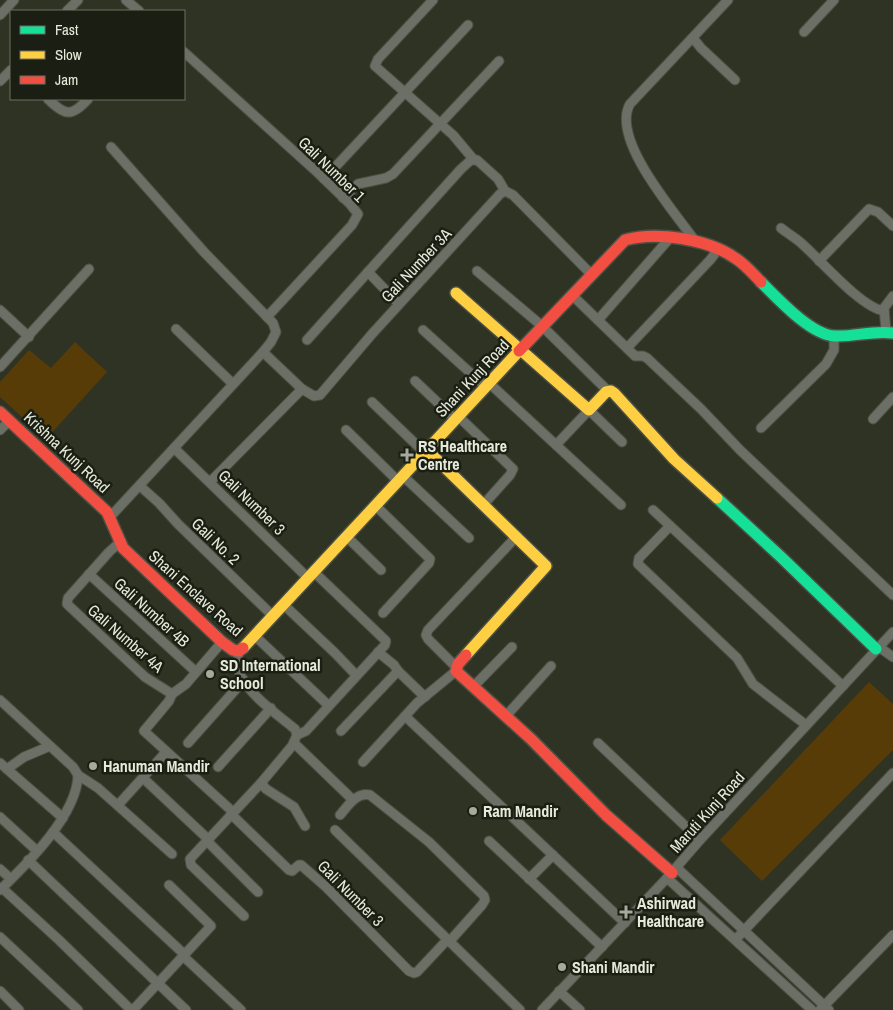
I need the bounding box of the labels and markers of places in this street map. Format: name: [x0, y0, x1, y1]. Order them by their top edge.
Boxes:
place label: RS Healthcare Centre: [418, 435, 507, 475]
marker: RS Healthcare Centre: [400, 448, 414, 462]
place label: SD International School: [220, 654, 321, 694]
marker: SD International School: [204, 668, 216, 680]
place label: Hanuman Mandir: [103, 755, 210, 777]
marker: Hanuman Mandir: [87, 760, 99, 772]
place label: Ram Mandir: [483, 800, 559, 822]
marker: Ram Mandir: [467, 805, 479, 817]
place label: Ashirwad Healthcare: [637, 892, 704, 932]
marker: Ashirwad Healthcare: [619, 905, 633, 919]
place label: Shani Mandir: [572, 956, 655, 978]
marker: Shani Mandir: [556, 961, 568, 973]

